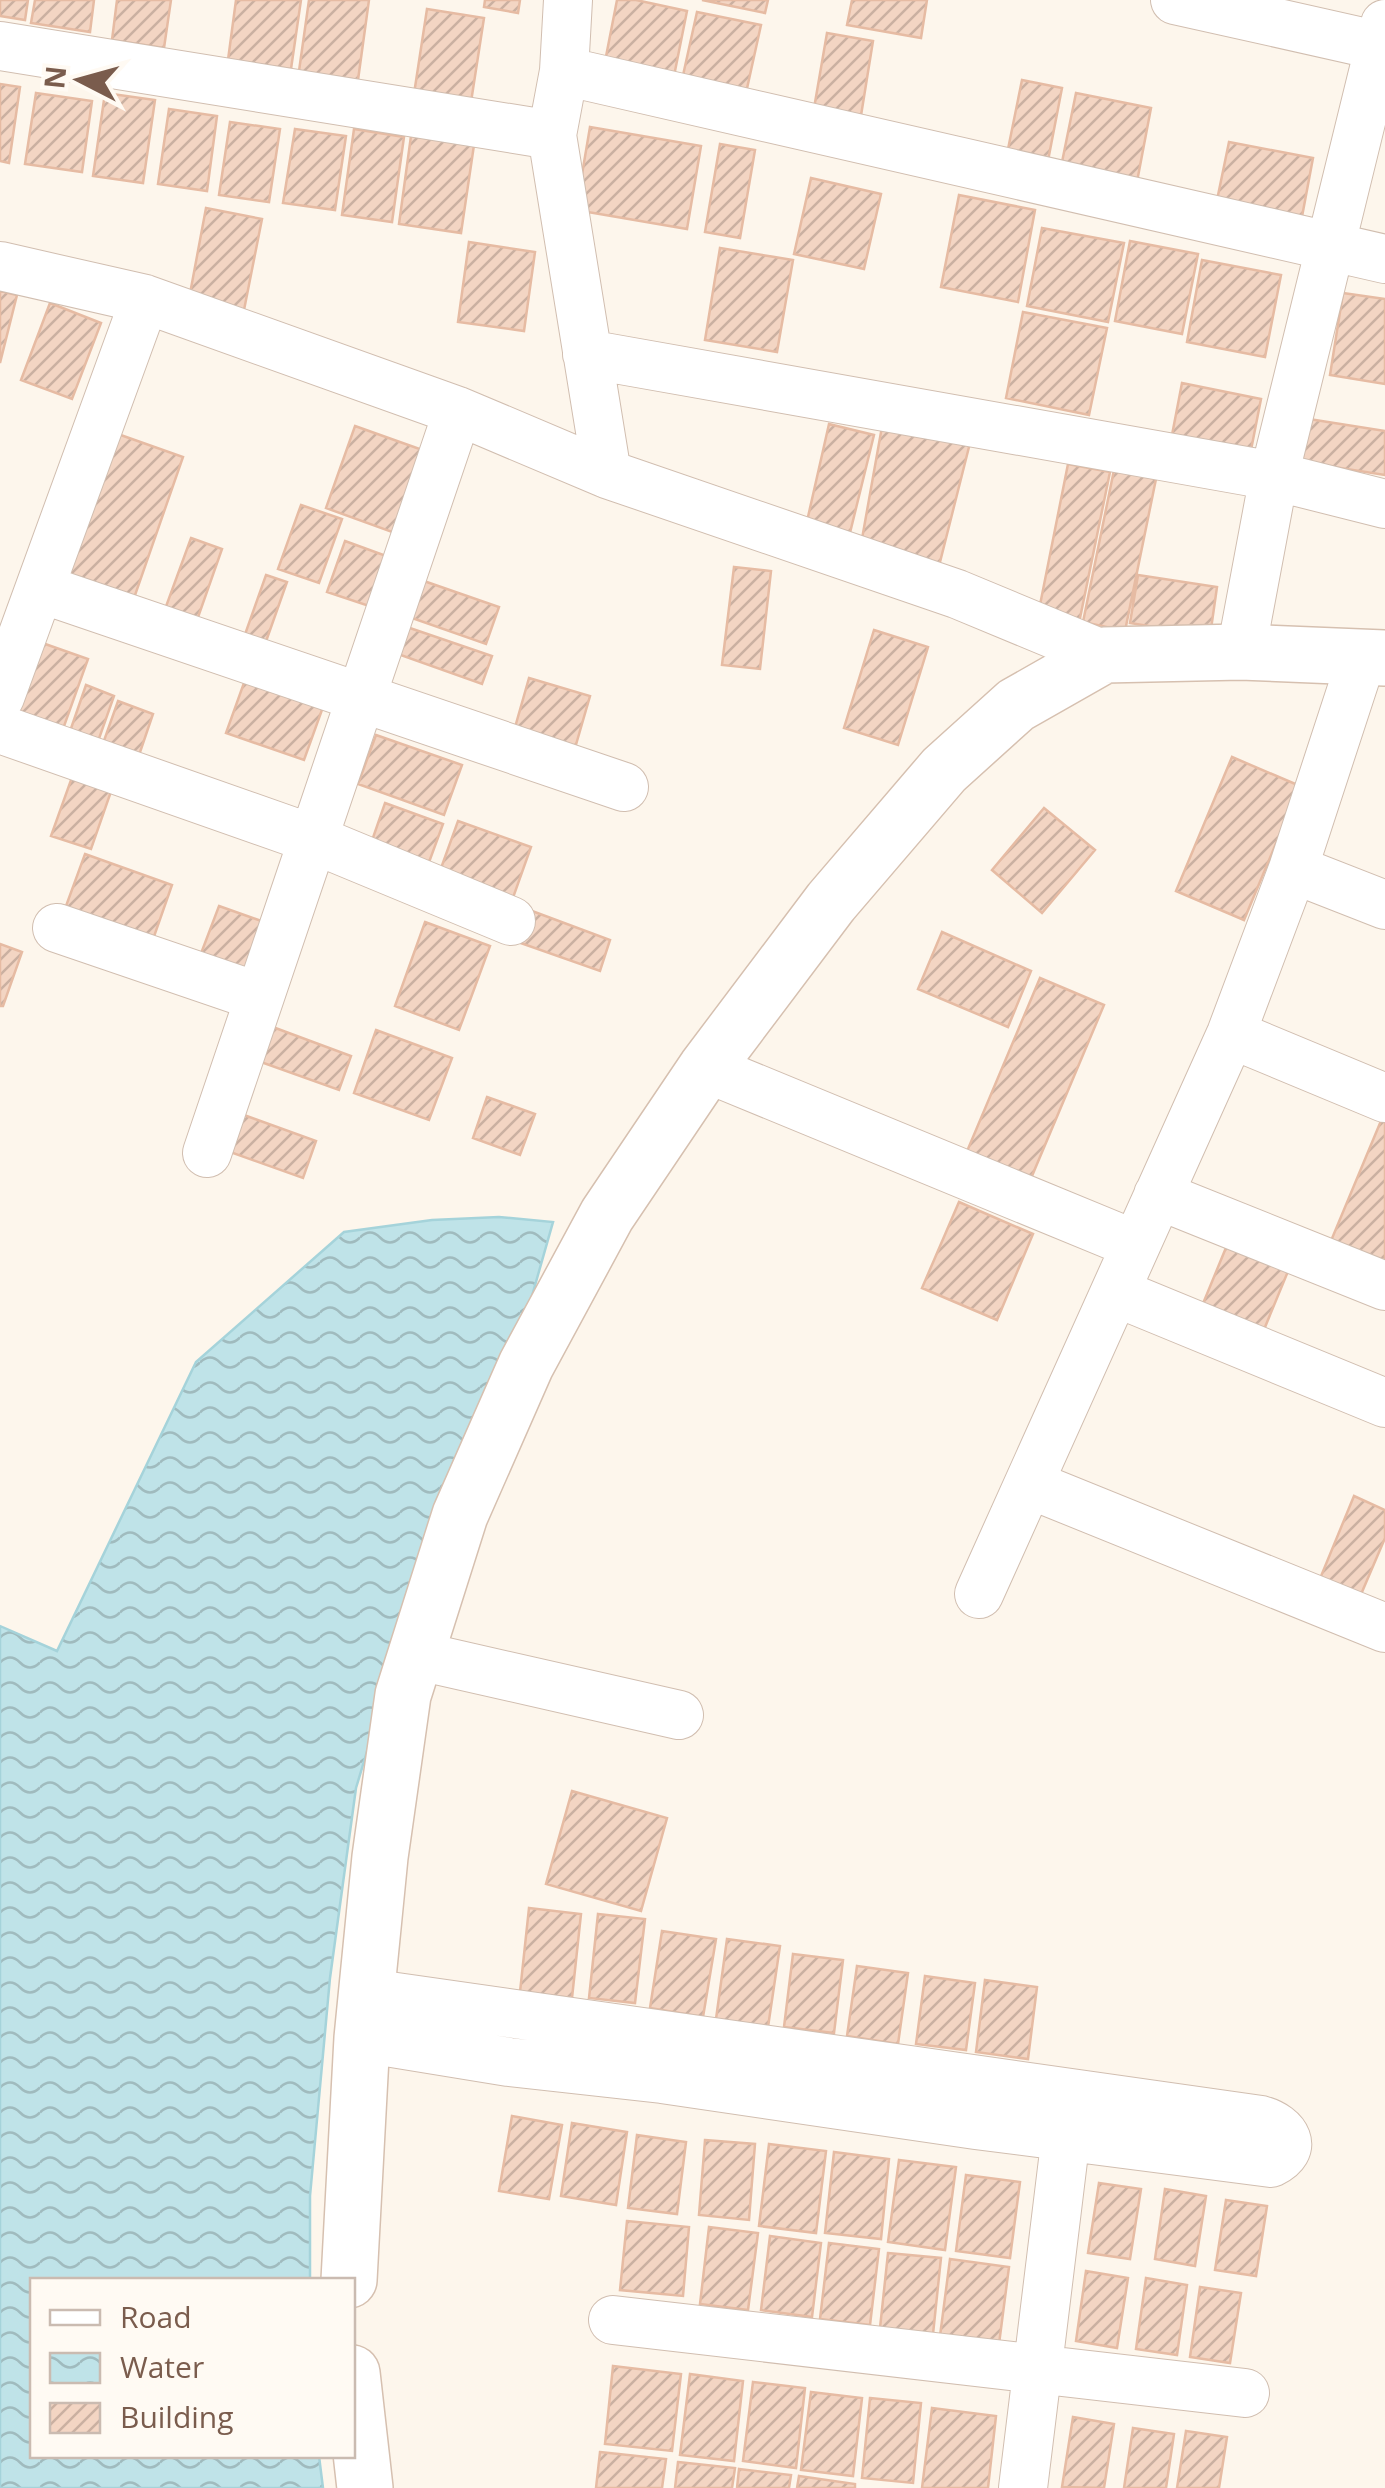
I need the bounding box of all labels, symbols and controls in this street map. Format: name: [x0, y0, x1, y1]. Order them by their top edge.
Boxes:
north arrow: [30, 30, 130, 130]
text: N: [34, 64, 74, 91]
legend: [30, 2278, 355, 2458]
text: Road: [120, 2296, 192, 2337]
text: Water: [120, 2346, 204, 2387]
text: Building: [120, 2396, 234, 2437]

